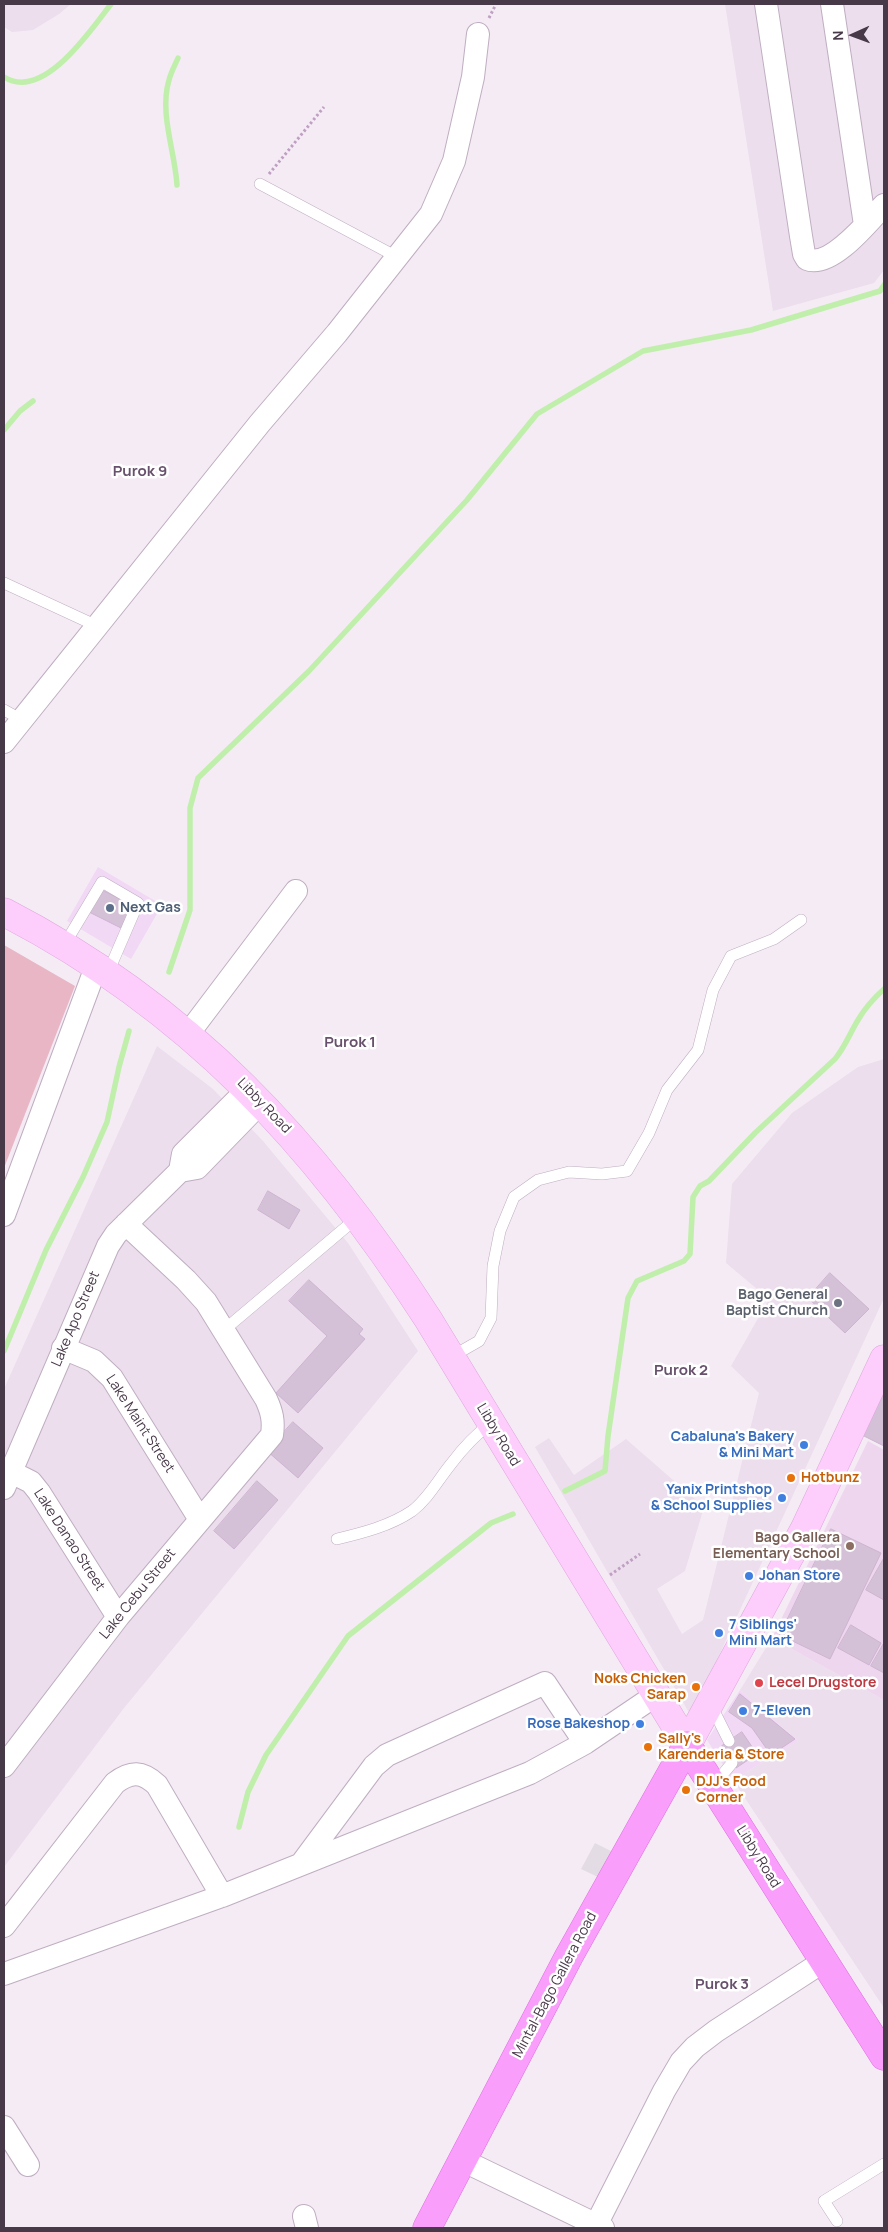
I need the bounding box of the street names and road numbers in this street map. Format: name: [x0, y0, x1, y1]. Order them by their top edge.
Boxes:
street label: Libby Road: [234, 1075, 294, 1137]
street label: Lake Apo Street: [48, 1269, 104, 1369]
street label: Lake Maint Street: [102, 1372, 178, 1476]
street label: Libby Road: [473, 1401, 523, 1469]
street label: Lake Danao Street: [30, 1486, 108, 1594]
street label: Lake Cebu Street: [96, 1545, 180, 1643]
street label: Libby Road: [732, 1823, 784, 1891]
street label: Mintal-Bago Gallera Road: [509, 1909, 601, 2061]

